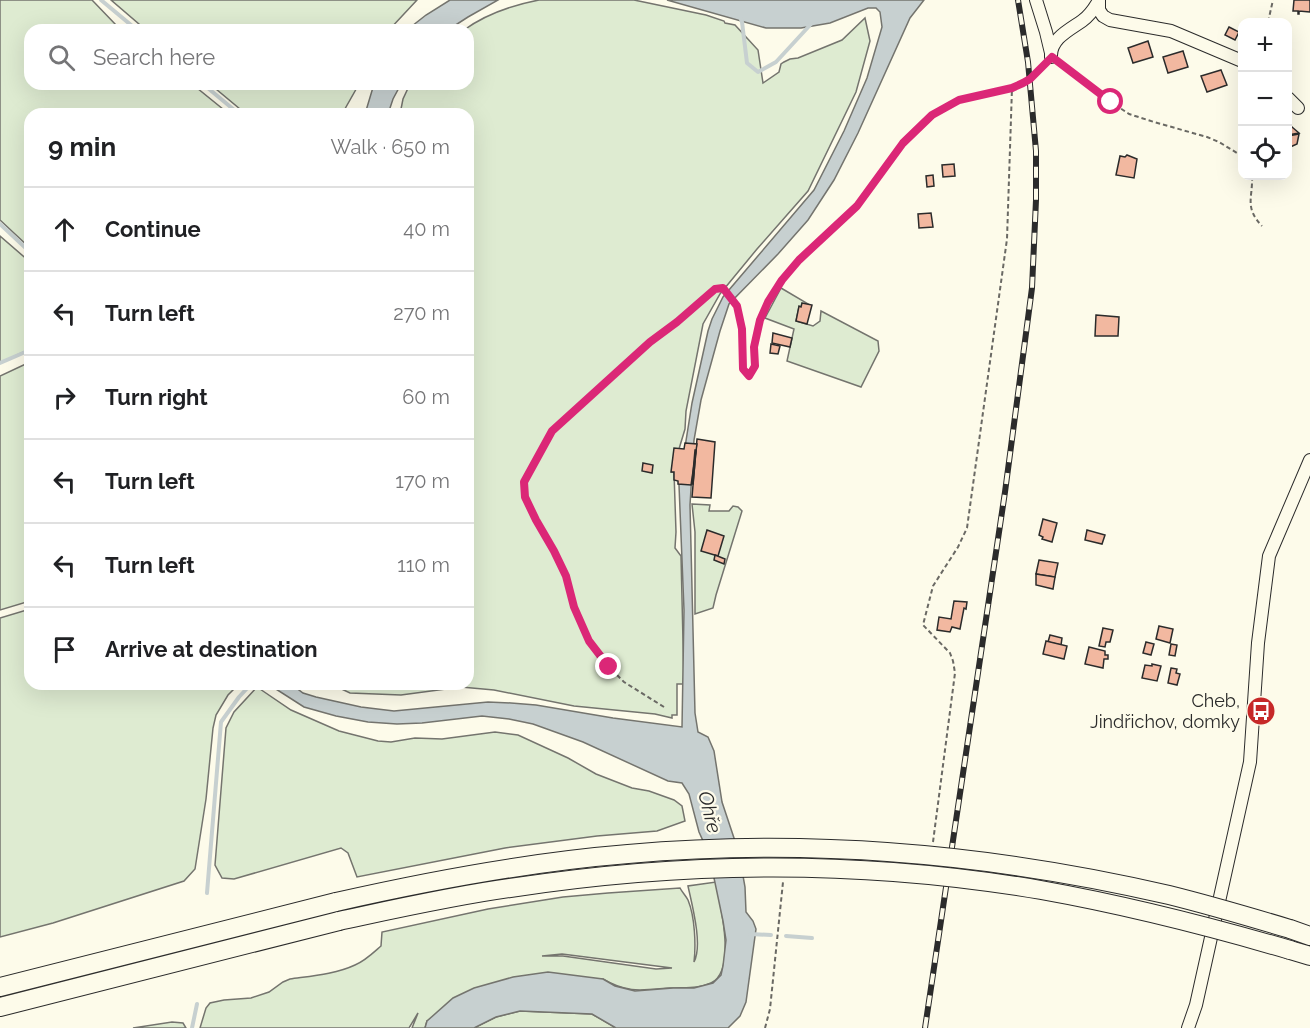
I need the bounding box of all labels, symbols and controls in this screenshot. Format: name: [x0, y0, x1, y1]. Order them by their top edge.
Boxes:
map controls: [1238, 18, 1292, 180]
button: +: [1238, 18, 1292, 72]
search box: [24, 24, 474, 90]
icon: search: [45, 41, 78, 74]
text: Search here: [93, 44, 215, 70]
button: −: [1238, 72, 1292, 126]
route start: [1097, 88, 1123, 114]
button: locate: [1238, 126, 1292, 180]
text: 9 min: [48, 132, 116, 162]
text: Walk · 650 m: [331, 135, 450, 159]
icon: ahead: [48, 213, 81, 246]
text: Continue: [105, 216, 201, 242]
text: 40 m: [403, 217, 450, 241]
icon: left: [48, 297, 81, 330]
text: Turn left: [105, 300, 195, 326]
text: 270 m: [393, 301, 450, 325]
icon: right: [48, 381, 81, 414]
text: Turn right: [105, 384, 208, 410]
text: 60 m: [402, 385, 450, 409]
icon: left: [48, 465, 81, 498]
text: Turn left: [105, 468, 195, 494]
text: 170 m: [395, 469, 450, 493]
icon: left: [48, 549, 81, 582]
text: Turn left: [105, 552, 195, 578]
text: 110 m: [397, 553, 450, 577]
icon: arrive: [48, 633, 81, 666]
text: Arrive at destination: [105, 636, 318, 662]
route end: [595, 653, 621, 679]
place label: Cheb, Jindřichov, domky: [1090, 690, 1240, 732]
bus stop icon: Cheb, Jindřichov, domky: [1245, 695, 1277, 727]
water label: Ohře: [693, 788, 727, 836]

